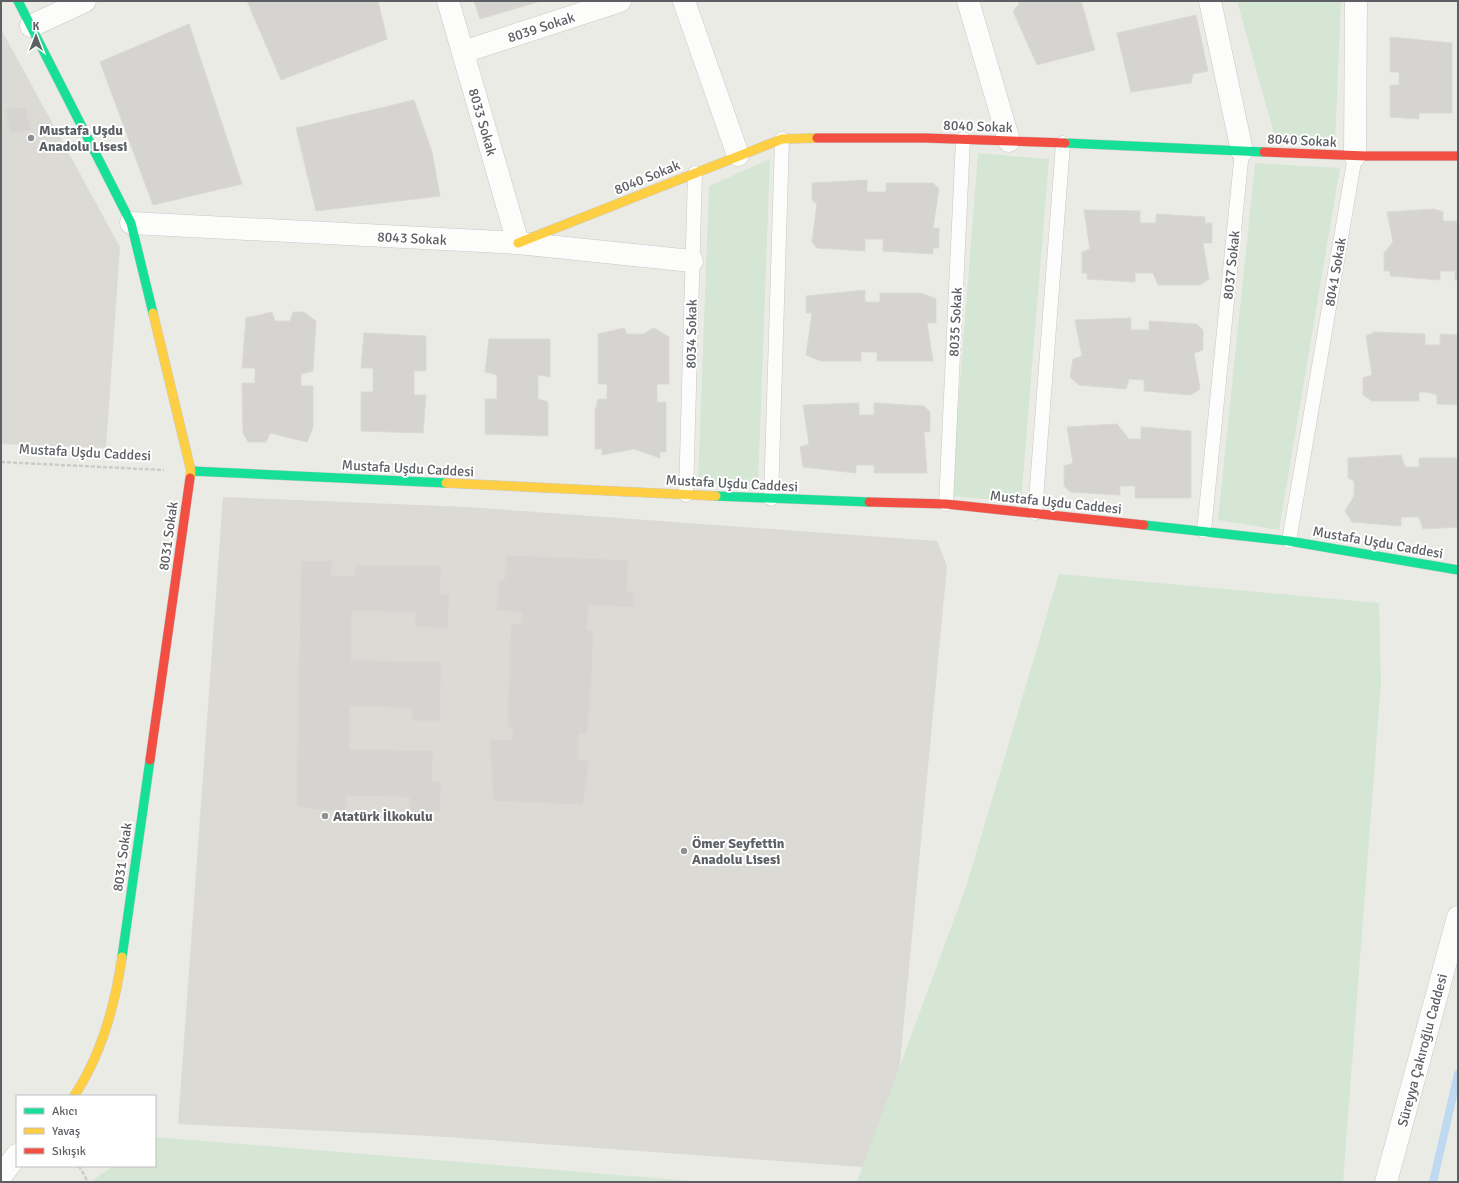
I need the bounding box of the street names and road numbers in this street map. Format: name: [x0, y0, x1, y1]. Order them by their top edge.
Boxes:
street label: 8039 Sokak: [505, 9, 577, 46]
street label: 8033 Sokak: [465, 86, 500, 158]
street label: 8040 Sokak: [943, 117, 1013, 136]
street label: 8040 Sokak: [1267, 130, 1337, 151]
street label: 8040 Sokak: [612, 157, 683, 198]
street label: 8043 Sokak: [377, 228, 447, 249]
street label: 8037 Sokak: [1219, 230, 1244, 301]
street label: 8041 Sokak: [1321, 236, 1350, 308]
street label: 8035 Sokak: [945, 287, 966, 357]
street label: 8034 Sokak: [682, 299, 701, 369]
street label: Mustafa Uşdu Caddesi: [18, 441, 152, 464]
street label: Mustafa Uşdu Caddesi: [341, 457, 475, 480]
street label: Mustafa Uşdu Caddesi: [665, 472, 799, 495]
street label: Mustafa Uşdu Caddesi: [989, 487, 1123, 518]
street label: 8031 Sokak: [155, 500, 182, 572]
street label: Mustafa Uşdu Caddesi: [1311, 523, 1445, 562]
street label: 8031 Sokak: [109, 821, 136, 893]
street label: Süreyya Çakıroğlu Caddesi: [1394, 972, 1451, 1129]

